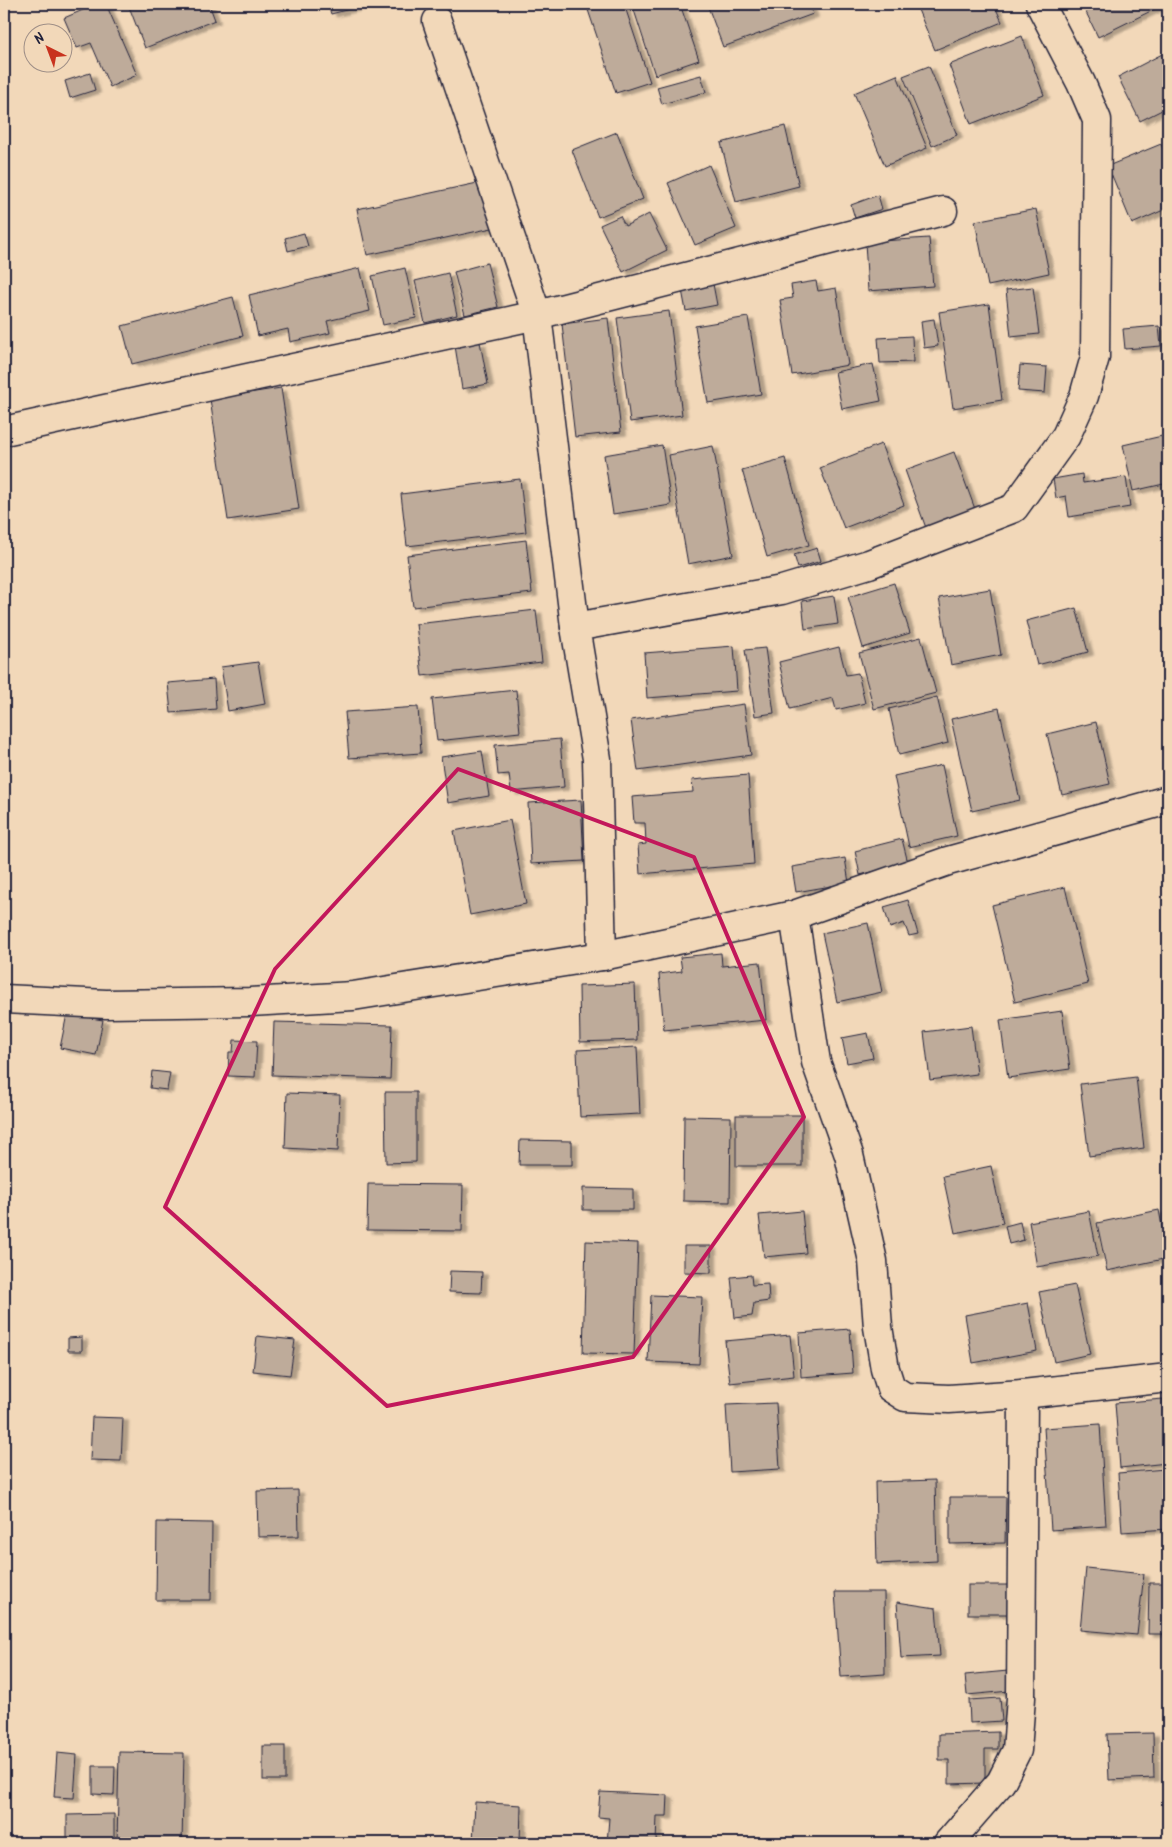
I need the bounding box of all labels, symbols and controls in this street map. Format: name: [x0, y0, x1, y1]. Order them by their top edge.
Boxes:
north arrow: [22, 22, 72, 72]
text: N: [29, 28, 51, 50]

